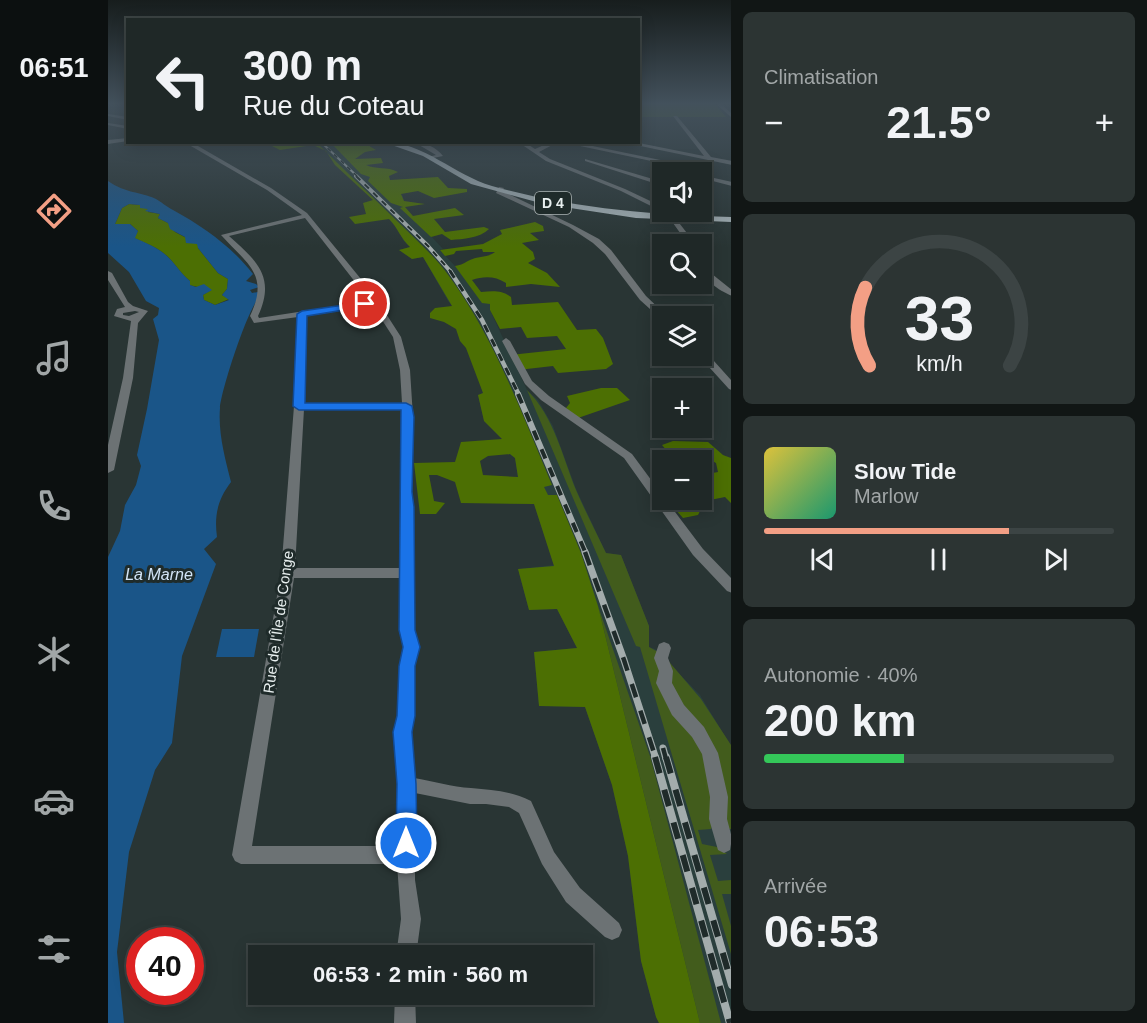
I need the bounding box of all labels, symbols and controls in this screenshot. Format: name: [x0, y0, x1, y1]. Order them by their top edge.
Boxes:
icon: left: [144, 42, 222, 120]
text: 300 m: [243, 42, 362, 89]
text: 06:51: [19, 53, 89, 83]
text: Climatisation: [764, 66, 878, 88]
text: Rue du Coteau: [243, 91, 425, 121]
text: 21.5°: [886, 97, 992, 148]
text: −: [764, 104, 783, 141]
text: +: [1095, 104, 1114, 141]
map controls: [652, 162, 712, 510]
button: sound: [652, 162, 712, 222]
icon: directions: [33, 190, 75, 232]
road number: D 4: [535, 192, 571, 214]
button: search: [652, 234, 712, 294]
pin: [339, 278, 390, 329]
text: 33: [904, 284, 974, 353]
icon: arrive: [348, 287, 381, 320]
button: layers: [652, 306, 712, 366]
icon: music: [33, 337, 75, 379]
text: km/h: [916, 353, 962, 377]
button: +: [652, 378, 712, 438]
button: −: [652, 450, 712, 510]
text: Slow Tide: [854, 459, 956, 484]
icon: phone: [33, 485, 75, 527]
text: Marlow: [854, 485, 918, 507]
icon: previous: [806, 543, 839, 576]
icon: pause: [922, 543, 955, 576]
icon: next: [1039, 543, 1072, 576]
street label: Rue de l'Île de Conge: [260, 550, 296, 694]
water label: La Marne: [125, 566, 193, 583]
icon: climate: [33, 633, 75, 675]
text: Autonomie · 40%: [764, 664, 917, 686]
text: 200 km: [764, 695, 917, 746]
icon: car: [33, 780, 75, 822]
position arrow: [374, 811, 438, 875]
text: Arrivée: [764, 875, 827, 897]
text: 06:53: [764, 906, 879, 957]
speed limit sign: 40: [126, 927, 204, 1005]
icon: filters: [33, 928, 75, 970]
text: 06:53 · 2 min · 560 m: [313, 962, 528, 987]

